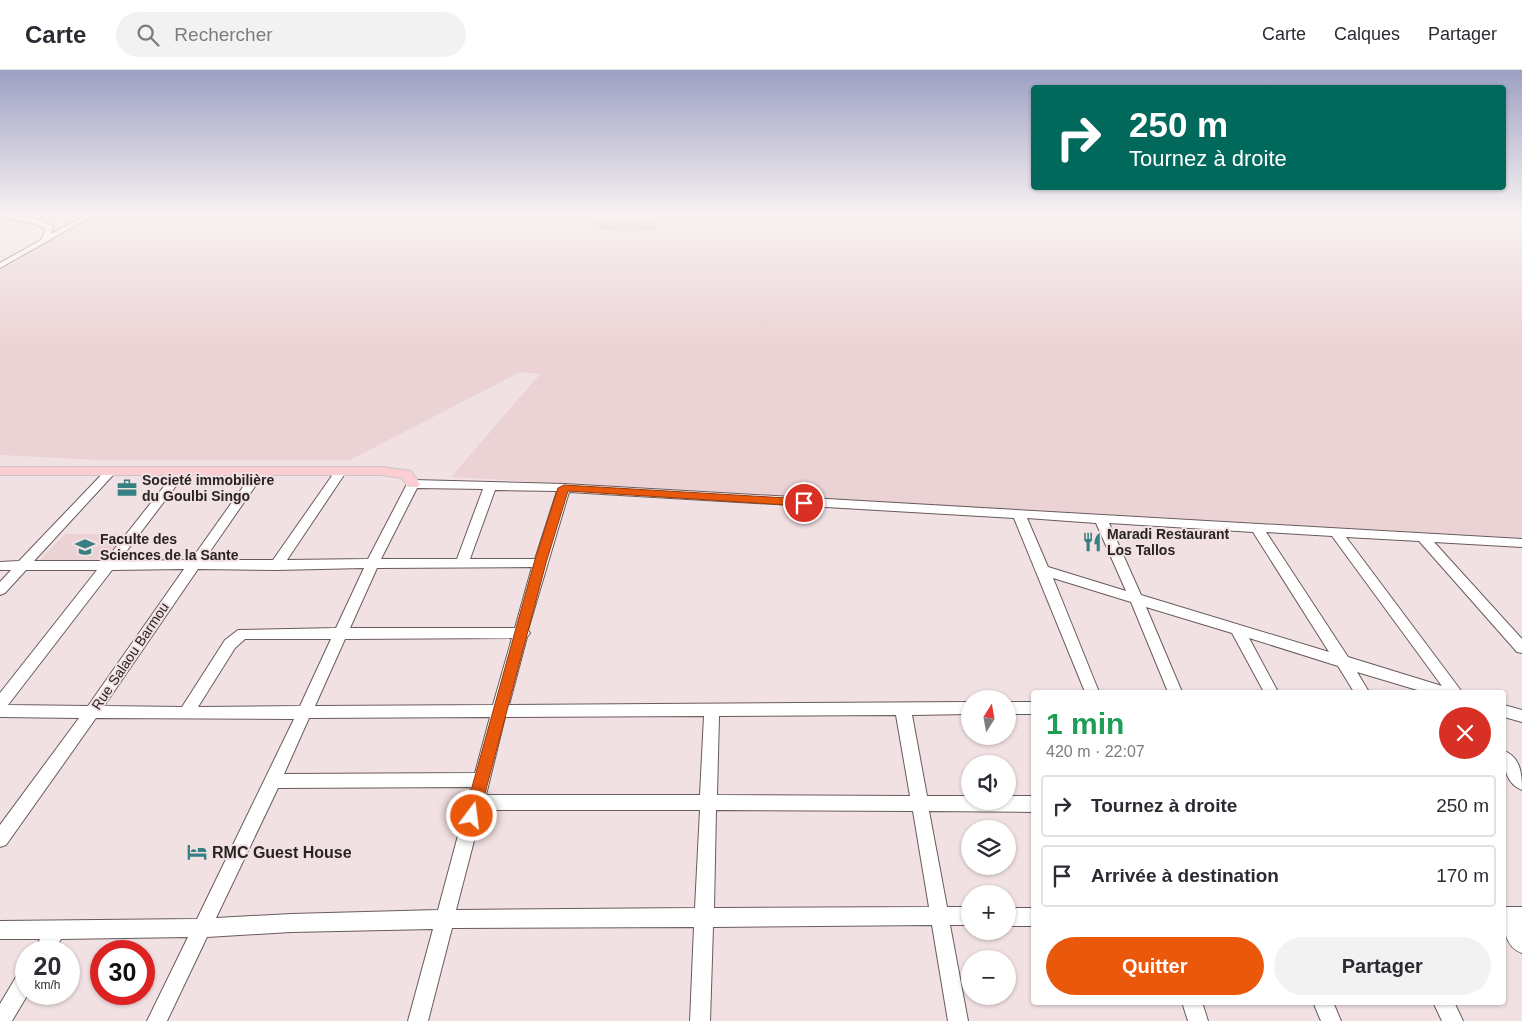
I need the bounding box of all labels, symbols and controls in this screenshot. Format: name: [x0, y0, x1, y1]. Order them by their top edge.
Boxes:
search box: [116, 12, 466, 57]
text: Carte: [25, 21, 86, 48]
icon: search: [134, 21, 162, 49]
text: Rechercher: [174, 24, 273, 45]
text: Carte: [1262, 24, 1306, 44]
text: Calques: [1334, 24, 1400, 44]
text: Partager: [1428, 24, 1497, 44]
icon: right: [1046, 105, 1111, 170]
text: 250 m: [1129, 105, 1228, 144]
text: Tournez à droite: [1129, 146, 1287, 171]
place label: Societé immobilière du Goulbi Singo: [142, 472, 274, 504]
office icon: Societé immobilière du Goulbi Singo: [116, 477, 138, 499]
pin: [783, 482, 825, 524]
icon: arrive: [790, 489, 818, 517]
place label: Maradi Restaurant Los Tallos: [1107, 526, 1229, 558]
place label: Faculte des Sciences de la Sante: [100, 531, 239, 563]
restaurant icon: Maradi Restaurant Los Tallos: [1081, 531, 1103, 553]
school or university icon: Faculte des Sciences de la Sante: [74, 536, 96, 558]
street label: Rue Salaou Barmou: [88, 599, 172, 713]
north arrow: [961, 690, 1016, 745]
map controls: [961, 690, 1016, 1005]
text: 1 min: [1046, 707, 1124, 740]
button: close: [1439, 707, 1491, 759]
text: 420 m · 22:07: [1046, 743, 1145, 760]
button: sound: [961, 755, 1016, 810]
position arrow: [445, 789, 497, 841]
icon: right: [1048, 792, 1076, 820]
text: Tournez à droite: [1091, 795, 1237, 816]
text: 250 m: [1436, 795, 1489, 816]
button: layers: [961, 820, 1016, 875]
hotel icon: RMC Guest House: [186, 841, 208, 863]
place label: RMC Guest House: [212, 844, 352, 861]
icon: arrive: [1048, 862, 1076, 890]
text: Arrivée à destination: [1091, 865, 1279, 886]
text: 170 m: [1436, 865, 1489, 886]
button: +: [961, 885, 1016, 940]
button: Quitter: [1046, 937, 1264, 995]
button: Partager: [1274, 937, 1491, 995]
speed limit sign: 30: [90, 940, 155, 1005]
button: −: [961, 950, 1016, 1005]
text: 20: [34, 952, 61, 980]
text: km/h: [34, 978, 61, 992]

